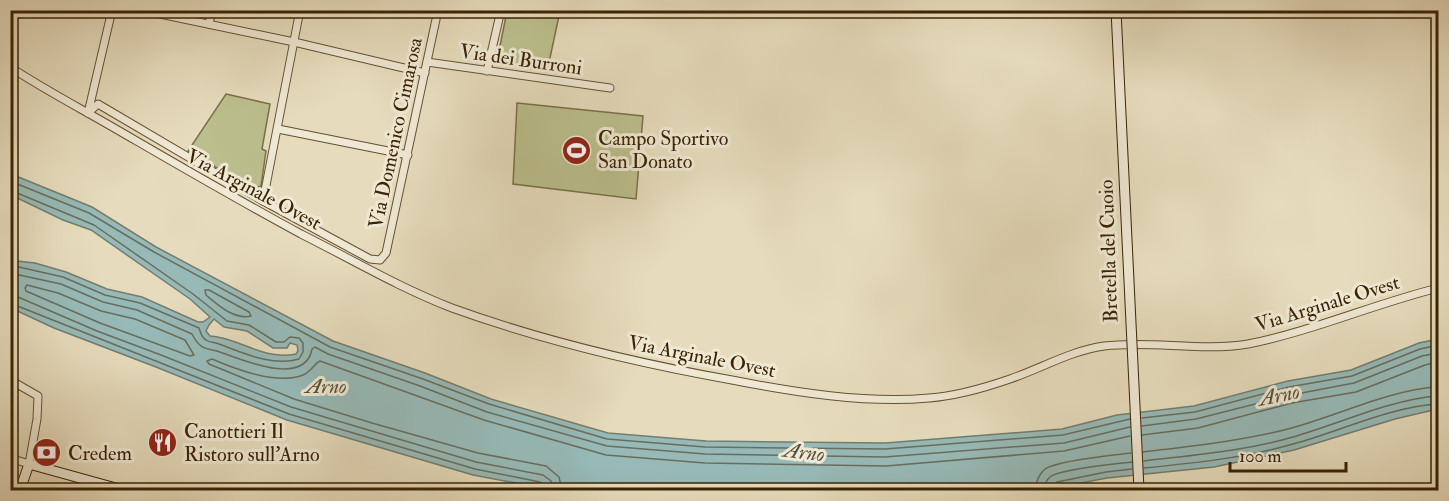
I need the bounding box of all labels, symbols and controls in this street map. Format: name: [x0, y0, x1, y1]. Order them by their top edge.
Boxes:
street label: Via Domenico Cimarosa: [363, 35, 428, 231]
street label: Via dei Burroni: [458, 39, 584, 80]
place label: Campo Sportivo San Donato: [598, 126, 728, 174]
sports icon: Campo Sportivo San Donato: [561, 134, 593, 166]
street label: Via Arginale Ovest: [182, 143, 326, 236]
street label: Bretella del Cuoio: [1094, 179, 1123, 323]
street label: Via Arginale Ovest: [1252, 269, 1403, 337]
street label: Via Arginale Ovest: [626, 330, 778, 383]
water label: Arno: [303, 373, 347, 400]
water label: Arno: [1254, 378, 1302, 413]
place label: Canottieri Il Ristoro sull'Arno: [184, 419, 320, 467]
restaurant icon: Canottieri Il Ristoro sull'Arno: [147, 427, 179, 459]
scale bar: [1230, 435, 1346, 473]
water label: Arno: [780, 436, 826, 468]
bank icon: Credem: [31, 437, 63, 469]
place label: Credem: [68, 441, 132, 466]
text: 100 m: [1239, 445, 1282, 468]

